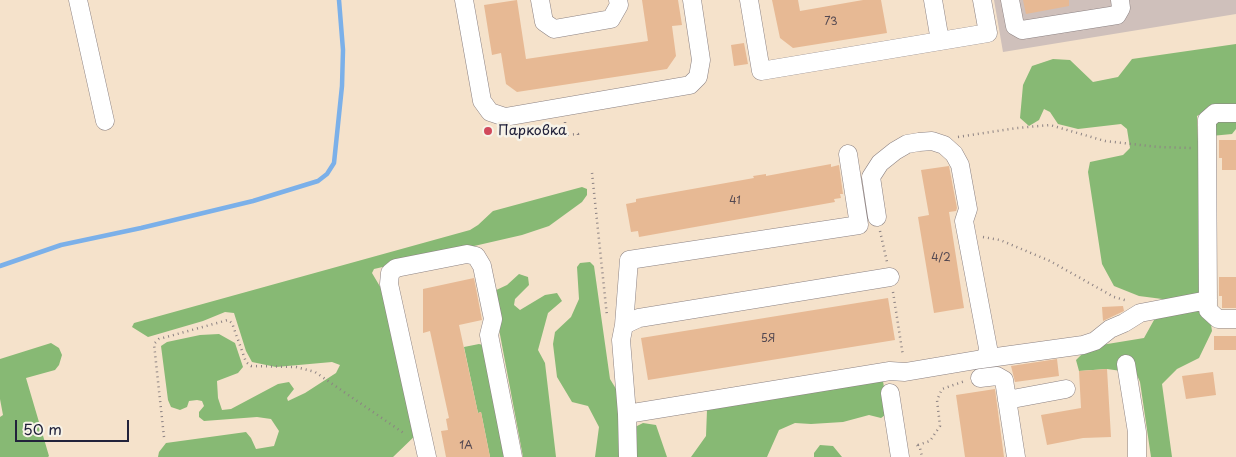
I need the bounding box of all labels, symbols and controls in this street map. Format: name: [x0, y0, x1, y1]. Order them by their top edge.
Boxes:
house number: 73: [824, 15, 838, 29]
place label: Парковка: [498, 123, 567, 139]
marker: Парковка: [482, 125, 494, 137]
house number: 41: [729, 194, 741, 208]
house number: 4/2: [931, 251, 951, 265]
house number: 5Я: [761, 332, 775, 346]
scale bar: [18, 410, 131, 442]
text: 50 m: [23, 417, 62, 440]
house number: 1А: [459, 439, 473, 453]

